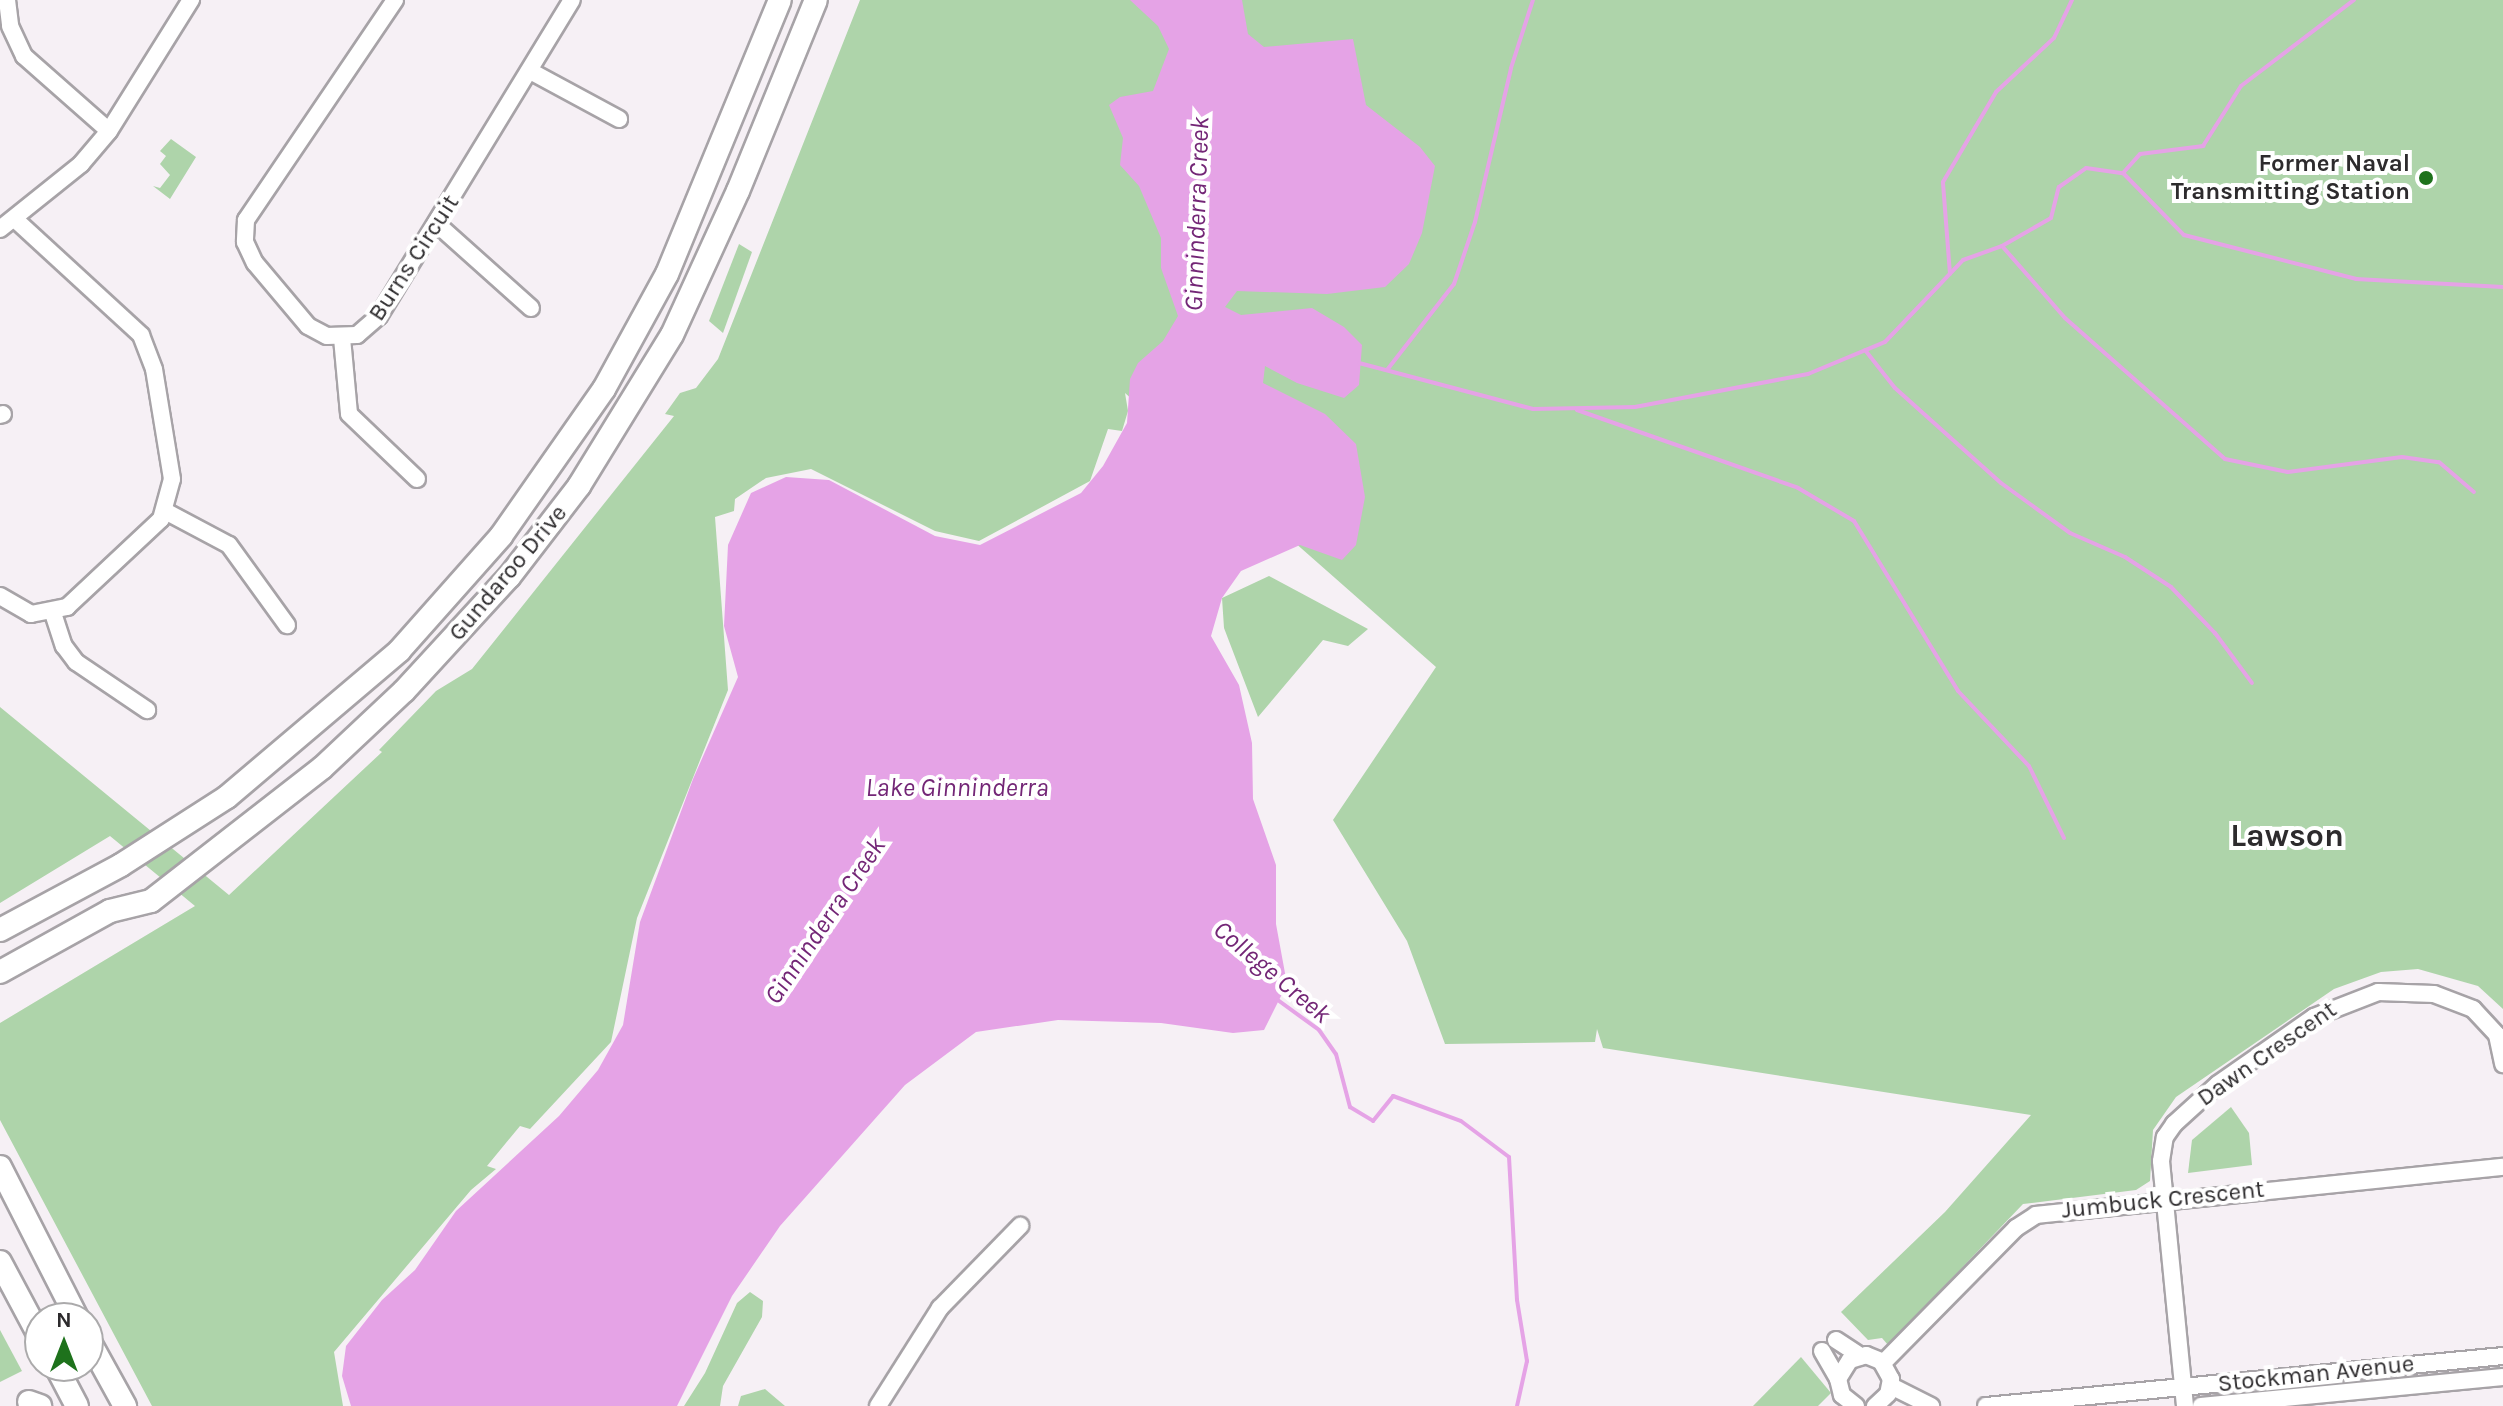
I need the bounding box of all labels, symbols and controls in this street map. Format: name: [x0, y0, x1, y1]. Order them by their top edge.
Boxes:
water label: Ginninderra Creek: [1178, 116, 1216, 312]
place label: Former Naval Transmitting Station: [2171, 150, 2410, 206]
marker: Former Naval Transmitting Station: [2417, 169, 2435, 187]
street label: Burns Circuit: [363, 190, 465, 326]
street label: Gundaroo Drive: [443, 499, 573, 647]
water label: Lake Ginninderra: [865, 772, 1049, 804]
district label: Lawson: [2230, 817, 2344, 855]
water label: Ginninderra Creek: [758, 832, 892, 1010]
water label: College Creek: [1207, 914, 1337, 1030]
street label: Dawn Crescent: [2192, 995, 2342, 1113]
street label: Jumbuck Crescent: [2060, 1175, 2266, 1225]
north arrow: [24, 1302, 104, 1382]
text: N: [56, 1307, 72, 1333]
street label: Stockman Avenue: [2216, 1349, 2416, 1399]

